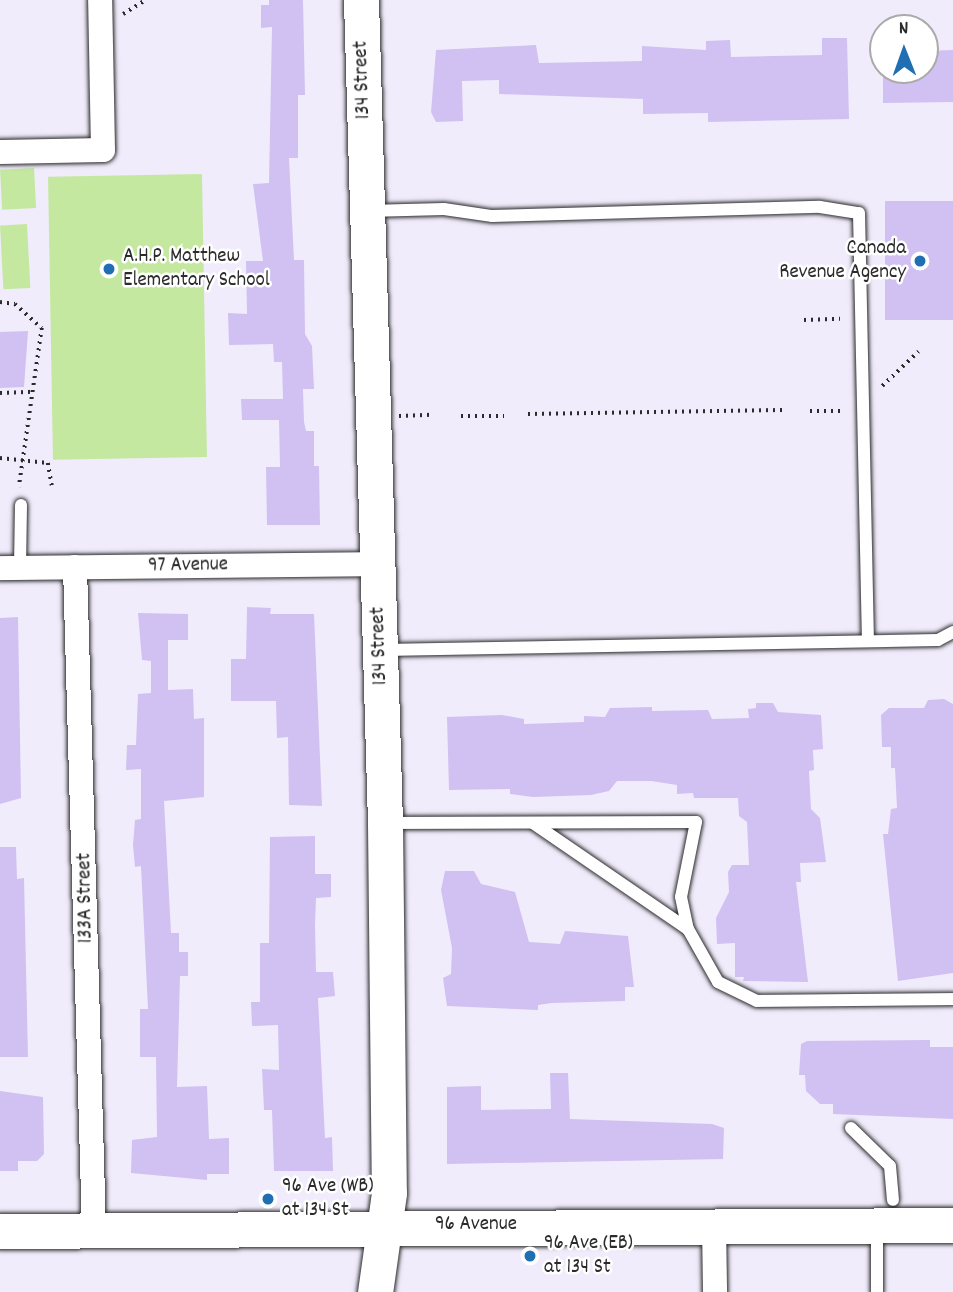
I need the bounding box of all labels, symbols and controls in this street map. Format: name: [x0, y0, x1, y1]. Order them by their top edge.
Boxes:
north arrow: [869, 14, 939, 84]
text: N: [899, 16, 909, 43]
street label: 134 Street: [349, 40, 377, 120]
place label: Canada Revenue Agency: [779, 236, 906, 286]
place label: A.H.P. Matthew Elementary School: [123, 244, 270, 294]
marker: Canada Revenue Agency: [912, 253, 928, 269]
marker: A.H.P. Matthew Elementary School: [101, 261, 117, 277]
street label: 97 Avenue: [148, 553, 228, 579]
street label: 134 Street: [366, 606, 394, 686]
street label: 133A Street: [73, 853, 99, 943]
place label: 96 Ave (WB) at 134 St: [282, 1174, 373, 1224]
marker: 96 Ave (WB) at 134 St: [260, 1191, 276, 1207]
street label: 96 Avenue: [435, 1212, 517, 1238]
place label: 96 Ave (EB) at 134 St: [544, 1231, 633, 1281]
marker: 96 Ave (EB) at 134 St: [522, 1248, 538, 1264]

